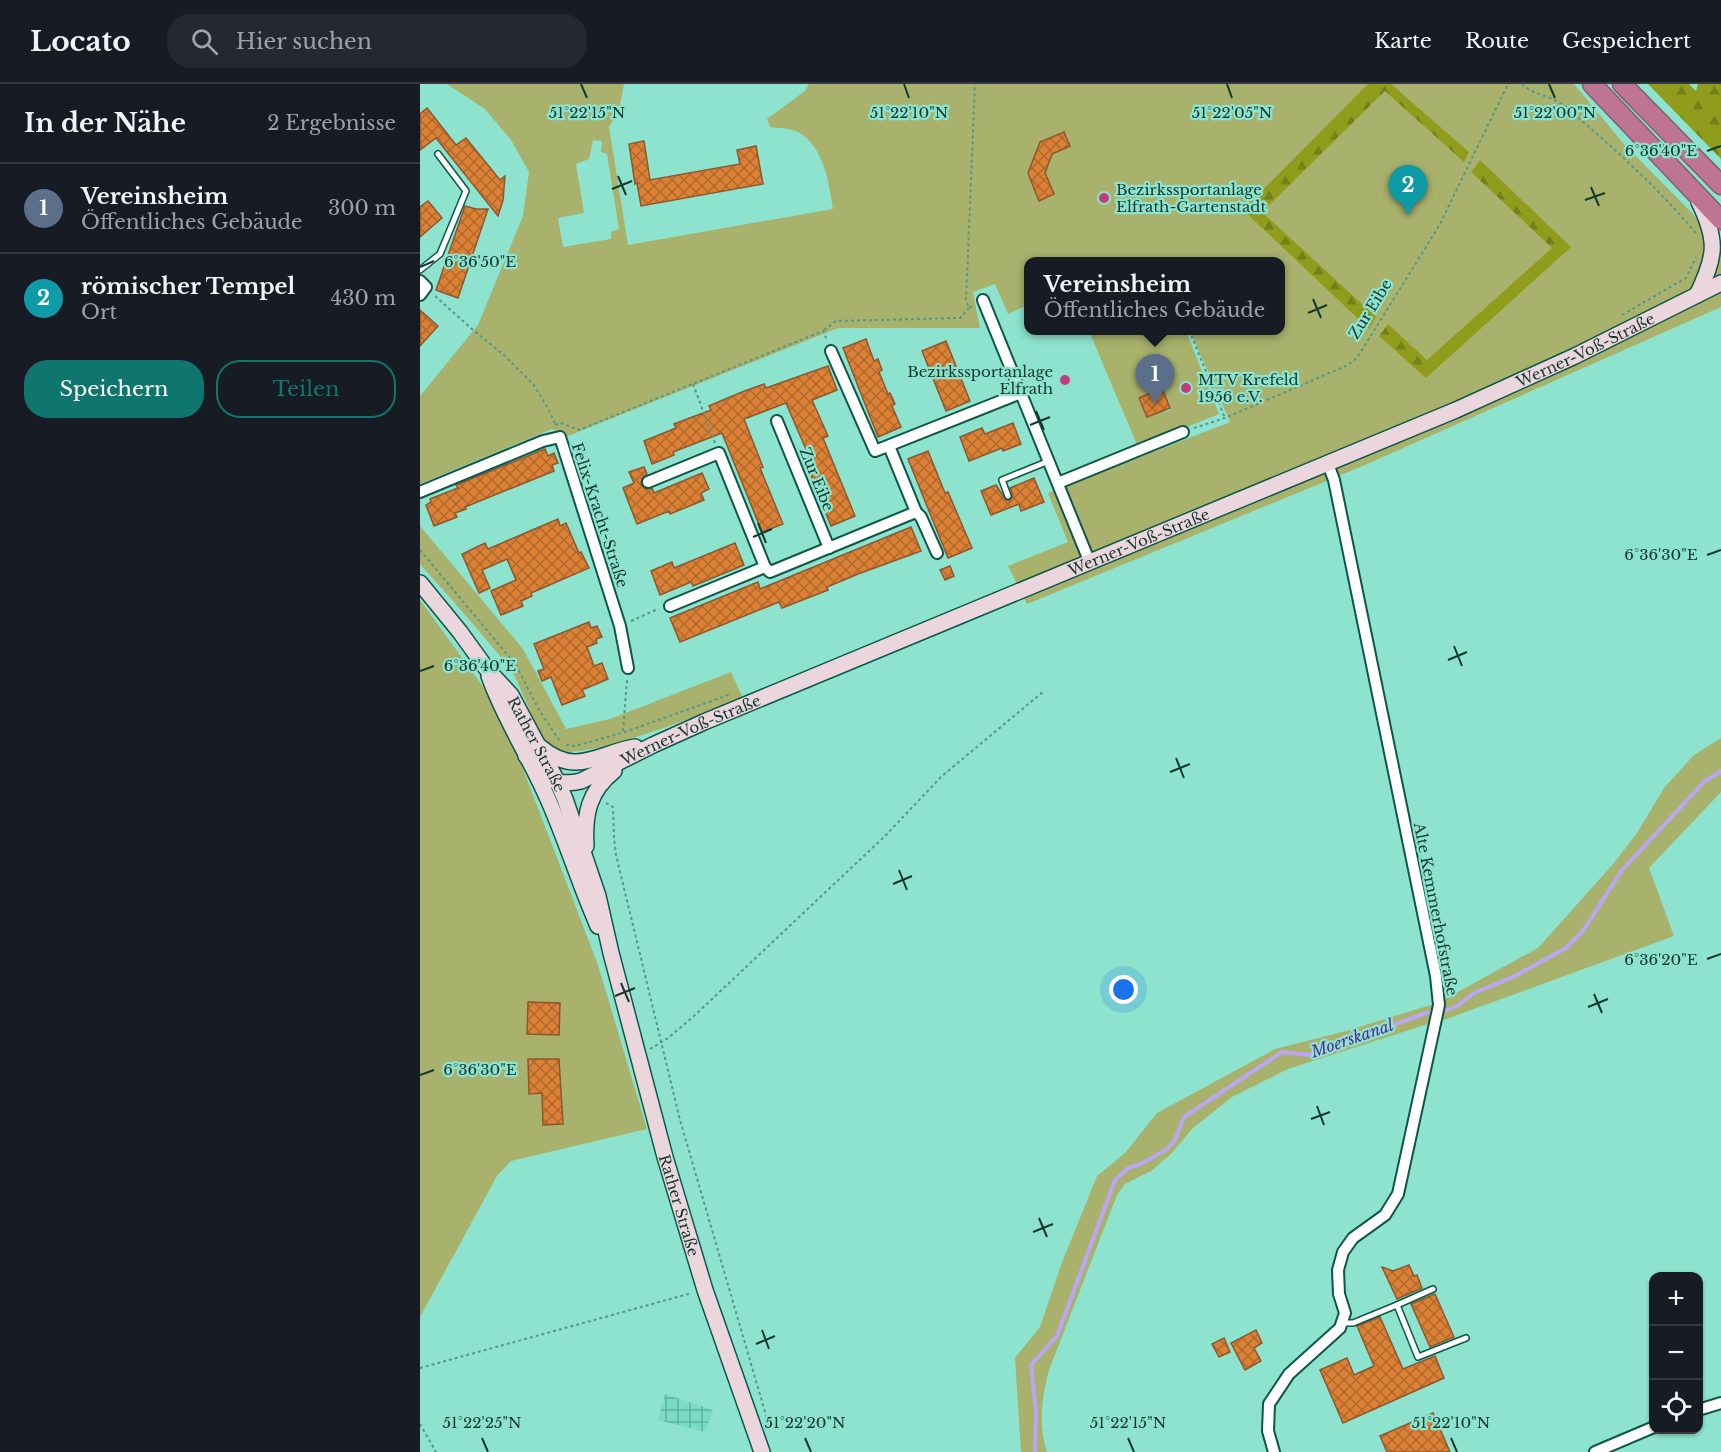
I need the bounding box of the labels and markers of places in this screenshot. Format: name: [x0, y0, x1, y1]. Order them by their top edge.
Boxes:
pin: 2: [1388, 166, 1428, 215]
place label: Bezirkssportanlage Elfrath-Gartenstadt: [1116, 180, 1266, 216]
marker: Bezirkssportanlage Elfrath-Gartenstadt: [1097, 191, 1111, 205]
pin: 1: [1136, 354, 1174, 404]
place label: Bezirkssportanlage Elfrath: [907, 362, 1053, 398]
place label: MTV Krefeld 1956 e.V.: [1198, 370, 1299, 406]
marker: Bezirkssportanlage Elfrath: [1058, 373, 1072, 387]
marker: MTV Krefeld 1956 e.V.: [1179, 381, 1193, 395]

